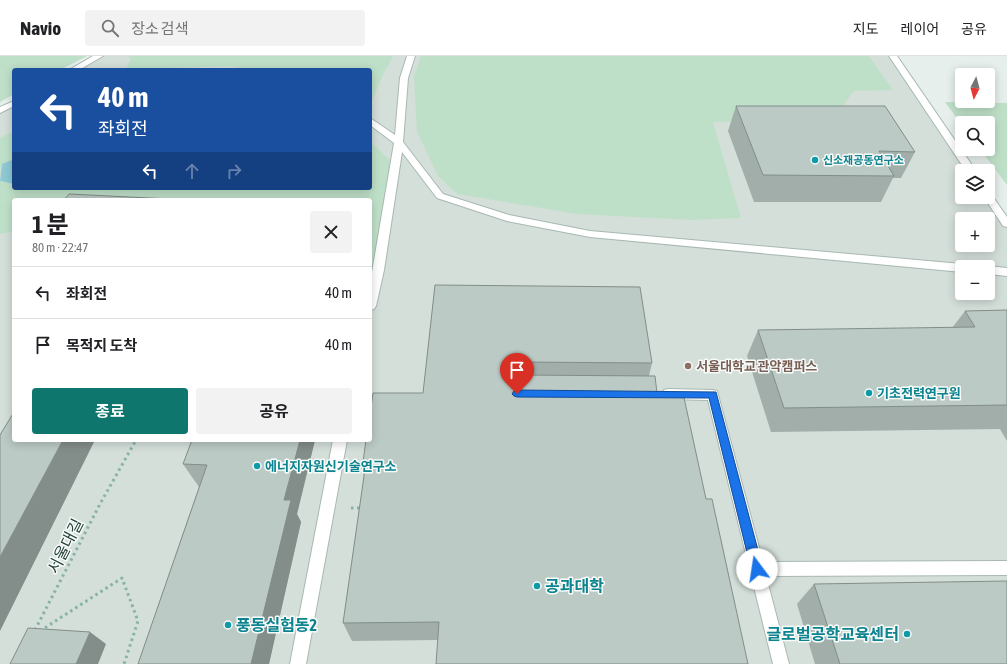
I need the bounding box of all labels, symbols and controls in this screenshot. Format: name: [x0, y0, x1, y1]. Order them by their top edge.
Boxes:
search box: [85, 10, 365, 46]
text: Navio: [20, 17, 61, 39]
icon: search: [99, 17, 121, 39]
text: 장소 검색: [131, 20, 188, 37]
text: 지도: [853, 21, 879, 37]
text: 레이어: [901, 21, 939, 37]
text: 공유: [961, 21, 987, 37]
north arrow: [955, 68, 995, 108]
map controls: [955, 68, 995, 300]
text: 40 m: [98, 81, 148, 113]
icon: left: [32, 84, 84, 136]
button: search: [955, 116, 995, 156]
text: 좌회전: [98, 118, 148, 139]
place label: 신소재공동연구소: [823, 154, 904, 166]
marker: 신소재공동연구소: [810, 155, 820, 165]
icon: left: [139, 160, 161, 182]
icon: ahead: [181, 160, 203, 182]
icon: right: [223, 160, 245, 182]
button: layers: [955, 164, 995, 204]
text: 1 분: [32, 211, 69, 238]
button: close: [310, 211, 352, 253]
button: +: [955, 212, 995, 252]
text: 80 m · 22:47: [32, 240, 88, 255]
button: −: [955, 260, 995, 300]
icon: left: [32, 282, 54, 304]
text: 40 m: [325, 284, 352, 301]
text: 좌회전: [66, 285, 107, 302]
icon: arrive: [32, 334, 54, 356]
text: 40 m: [325, 336, 352, 353]
text: 목적지 도착: [66, 337, 137, 354]
pin: [500, 353, 534, 394]
icon: arrive: [506, 359, 528, 381]
place label: 서울대학교 관악캠퍼스: [696, 359, 817, 374]
marker: 서울대학교 관악캠퍼스: [683, 361, 693, 371]
place label: 기초전력연구원: [877, 386, 961, 401]
button: 종료: [32, 388, 188, 434]
button: 공유: [196, 388, 352, 434]
marker: 기초전력연구원: [864, 388, 874, 398]
place label: 에너지자원신기술연구소: [265, 459, 397, 474]
marker: 에너지자원신기술연구소: [252, 461, 262, 471]
street label: 서울대길: [44, 516, 86, 576]
position arrow: [736, 548, 778, 590]
place label: 공과대학: [545, 577, 604, 595]
marker: 공과대학: [532, 581, 542, 591]
place label: 풍동실험동2: [236, 616, 317, 634]
marker: 풍동실험동2: [223, 620, 233, 630]
place label: 글로벌공학교육센터: [767, 625, 899, 643]
marker: 글로벌공학교육센터: [902, 629, 912, 639]

